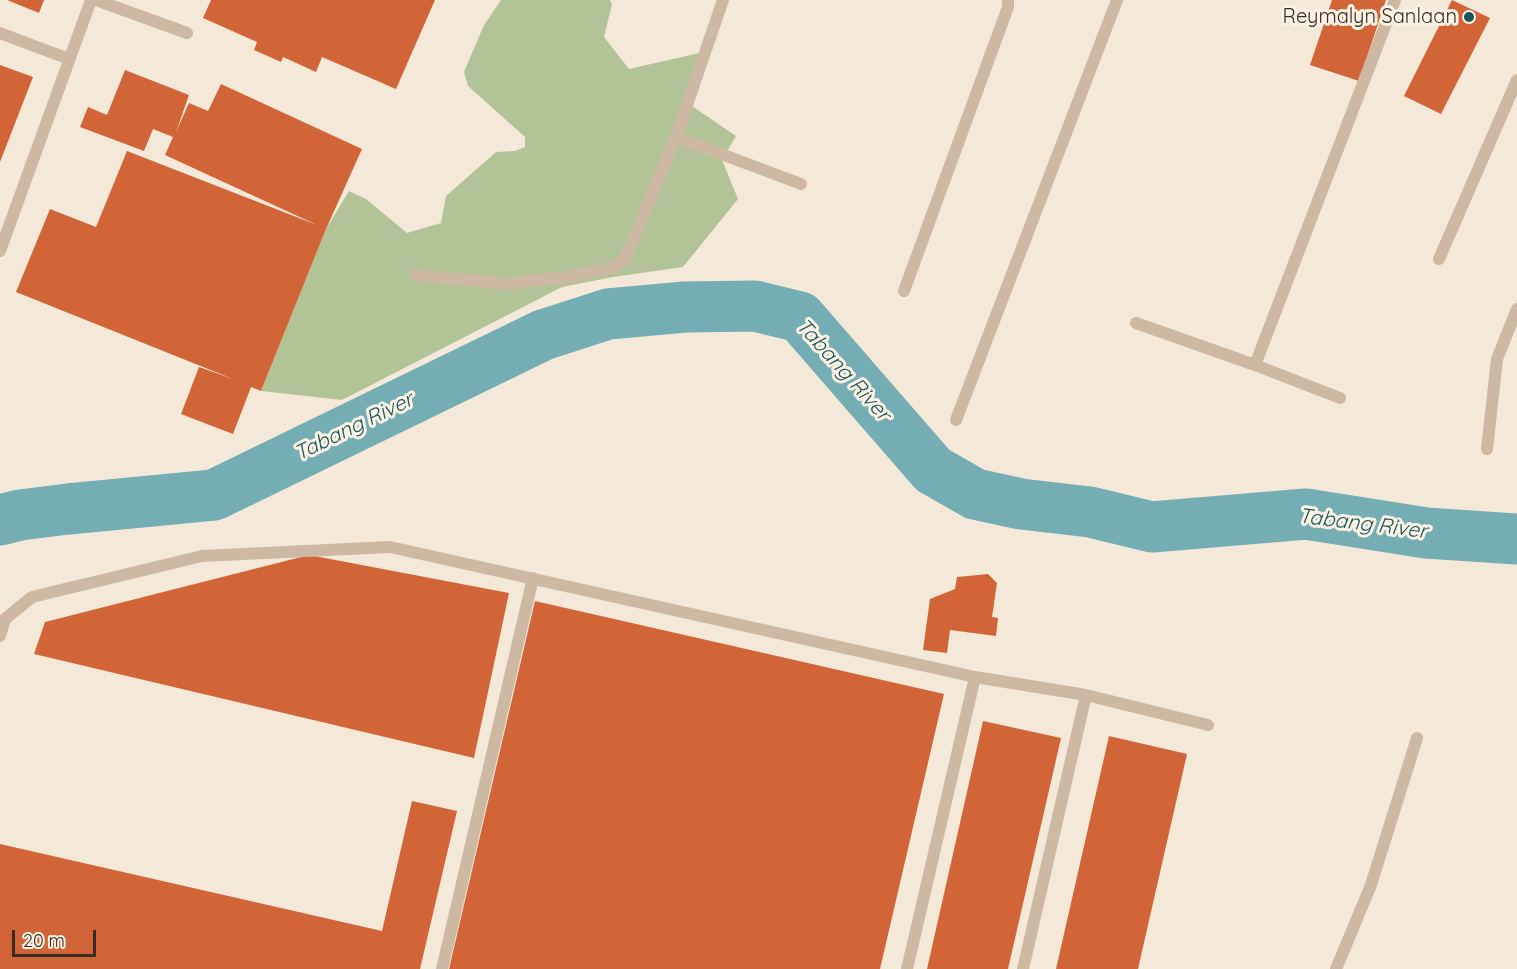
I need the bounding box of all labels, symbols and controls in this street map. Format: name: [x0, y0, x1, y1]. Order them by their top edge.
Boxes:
place label: Reymalyn Sanlaan: [1283, 5, 1457, 29]
marker: Reymalyn Sanlaan: [1462, 10, 1476, 24]
water label: Tabang River: [790, 314, 896, 426]
water label: Tabang River: [290, 387, 418, 467]
water label: Tabang River: [1297, 504, 1429, 544]
scale bar: [15, 918, 99, 956]
text: 20 m: [23, 929, 65, 952]

